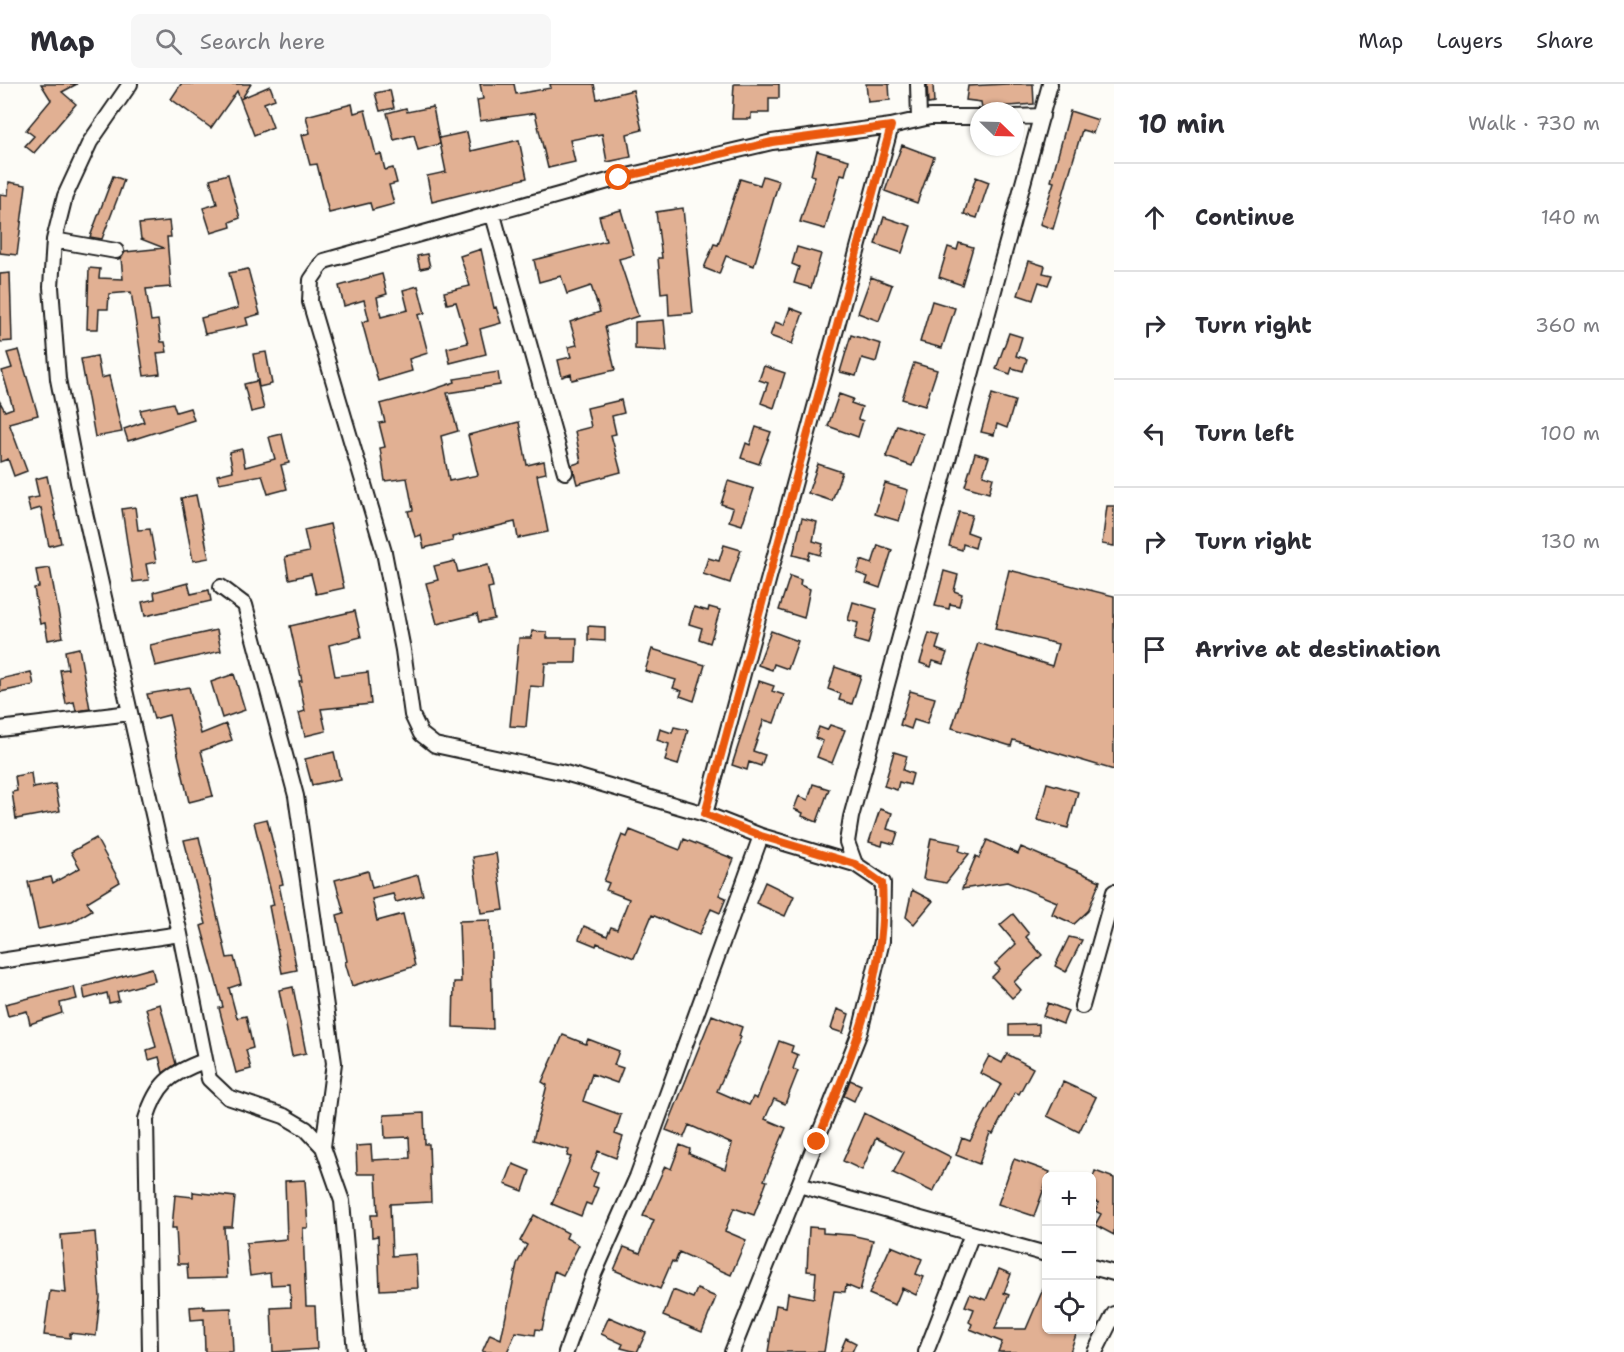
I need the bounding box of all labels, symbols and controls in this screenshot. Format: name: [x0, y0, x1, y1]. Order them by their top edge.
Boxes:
search box: [131, 14, 551, 68]
text: Map: [30, 22, 95, 60]
icon: search: [152, 25, 185, 58]
text: Search here: [200, 27, 325, 56]
text: Map: [1358, 27, 1403, 55]
text: Layers: [1436, 27, 1503, 55]
text: Share: [1536, 27, 1594, 55]
north arrow: [970, 102, 1024, 156]
text: 10 min: [1138, 106, 1225, 141]
text: Walk · 730 m: [1468, 110, 1600, 136]
route start: [605, 164, 631, 190]
icon: ahead: [1138, 201, 1171, 234]
text: Continue: [1195, 203, 1295, 232]
text: 140 m: [1541, 204, 1600, 230]
icon: right: [1138, 309, 1171, 342]
text: Turn right: [1195, 311, 1312, 340]
text: 360 m: [1535, 312, 1600, 338]
icon: left: [1138, 417, 1171, 450]
text: Turn left: [1195, 419, 1294, 448]
text: 100 m: [1540, 420, 1600, 446]
icon: right: [1138, 525, 1171, 558]
text: Turn right: [1195, 527, 1312, 556]
text: 130 m: [1541, 528, 1600, 554]
icon: arrive: [1138, 633, 1171, 666]
text: Arrive at destination: [1195, 635, 1441, 664]
route end: [803, 1128, 829, 1154]
map controls: [1042, 1172, 1096, 1334]
button: +: [1042, 1172, 1096, 1226]
button: −: [1042, 1226, 1096, 1280]
button: locate: [1042, 1280, 1096, 1334]

